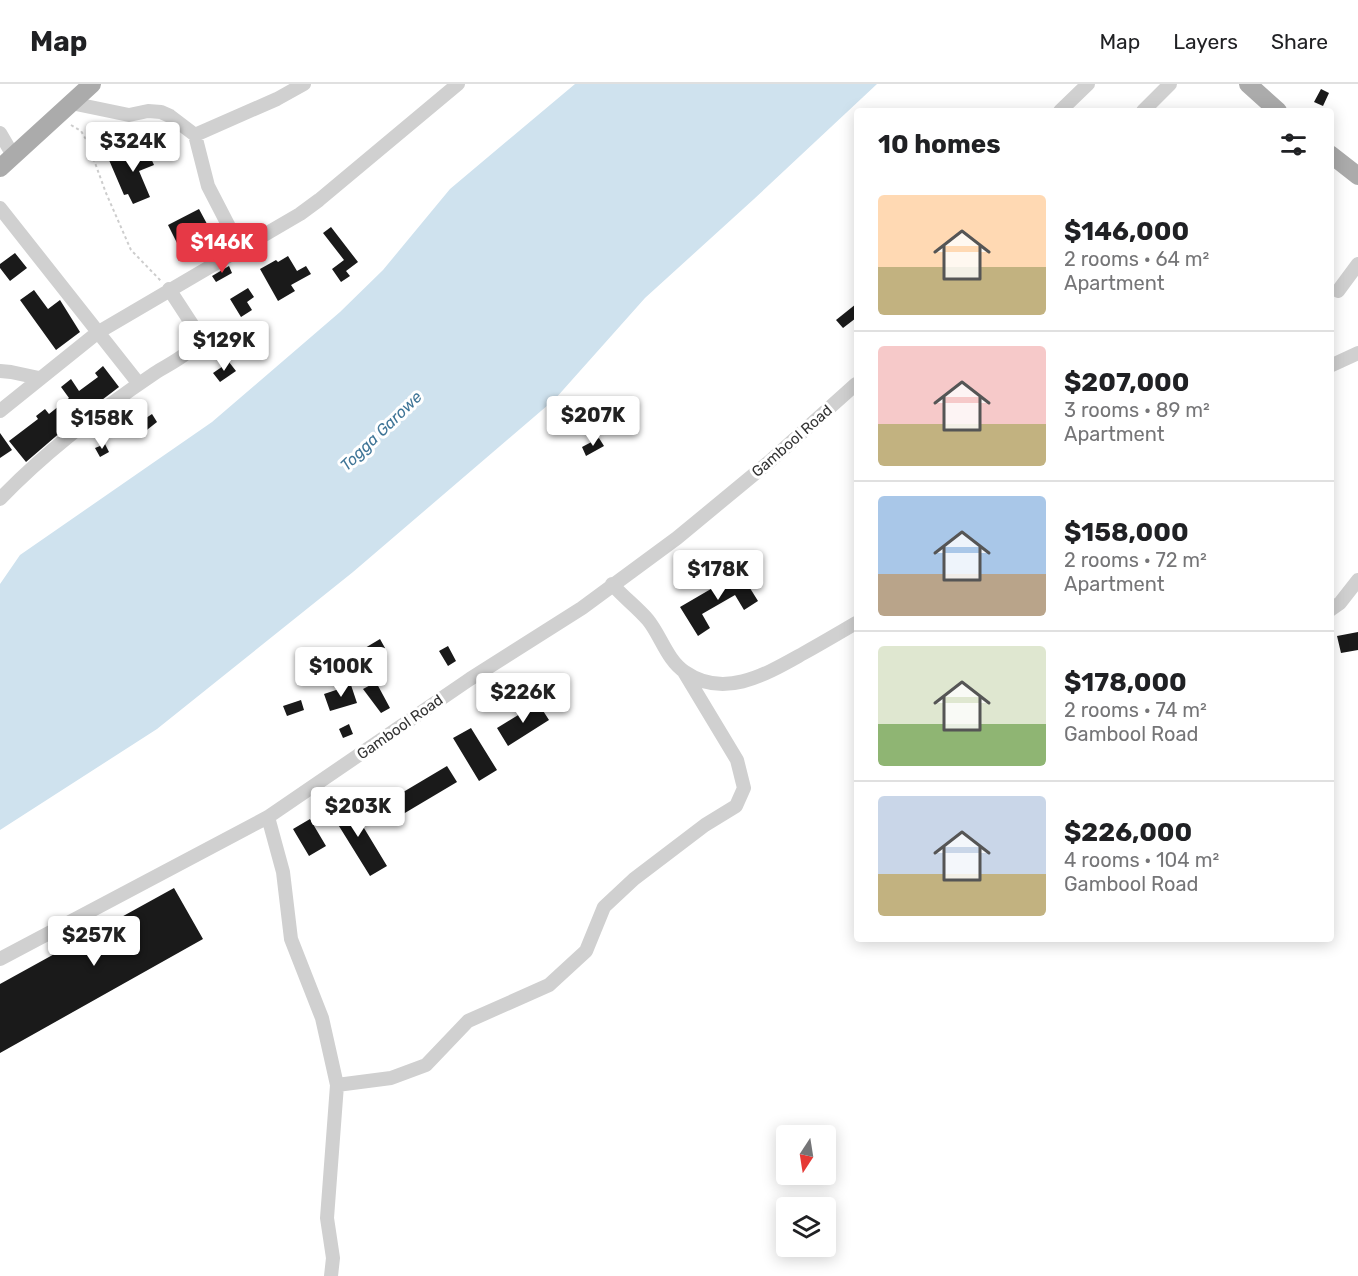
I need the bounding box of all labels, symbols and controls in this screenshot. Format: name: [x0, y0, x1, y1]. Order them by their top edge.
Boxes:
text: Map: [30, 25, 87, 58]
text: Map: [1099, 29, 1140, 54]
text: Layers: [1173, 29, 1238, 54]
text: Share: [1271, 29, 1328, 54]
pin: $324K: [91, 122, 175, 173]
icon: filters: [1277, 128, 1310, 161]
text: $324K: [100, 129, 166, 153]
text: 10 homes: [878, 129, 1001, 160]
text: $146,000: [1064, 216, 1189, 247]
icon: home: [926, 219, 998, 291]
pin: $146K: [180, 223, 264, 274]
text: $146K: [190, 230, 254, 254]
text: 2 rooms · 64 m²: [1064, 247, 1209, 271]
text: Apartment: [1064, 271, 1165, 295]
pin: $129K: [182, 321, 266, 372]
text: $129K: [193, 328, 255, 352]
text: $207,000: [1064, 367, 1189, 398]
icon: home: [926, 370, 998, 442]
water label: Togga Garowe: [336, 387, 426, 475]
pin: $207K: [551, 396, 635, 447]
text: 3 rooms · 89 m²: [1064, 398, 1210, 422]
pin: $158K: [60, 399, 144, 450]
street label: Gambool Road: [748, 401, 836, 481]
text: $207K: [561, 403, 625, 427]
text: $158K: [70, 406, 134, 430]
text: Apartment: [1064, 422, 1165, 446]
text: $158,000: [1064, 517, 1189, 548]
icon: home: [926, 520, 998, 592]
text: 2 rooms · 72 m²: [1064, 548, 1207, 572]
pin: $178K: [676, 550, 760, 601]
text: $178K: [687, 557, 749, 581]
text: Apartment: [1064, 572, 1165, 596]
pin: $100K: [299, 647, 383, 698]
text: $100K: [309, 654, 373, 678]
text: $178,000: [1064, 667, 1187, 698]
icon: home: [926, 670, 998, 742]
pin: $226K: [481, 673, 565, 724]
text: $226K: [490, 680, 556, 704]
street label: Gambool Road: [354, 691, 446, 763]
text: 2 rooms · 74 m²: [1064, 698, 1207, 722]
text: Gambool Road: [1064, 722, 1198, 746]
pin: $203K: [316, 787, 400, 838]
text: $203K: [325, 794, 391, 818]
text: $226,000: [1064, 817, 1192, 848]
icon: home: [926, 820, 998, 892]
text: 4 rooms · 104 m²: [1064, 848, 1219, 872]
text: Gambool Road: [1064, 872, 1198, 896]
pin: $257K: [52, 916, 136, 967]
text: $257K: [62, 923, 126, 947]
north arrow: [776, 1125, 836, 1185]
map controls: [776, 1125, 836, 1257]
button: layers: [776, 1197, 836, 1257]

